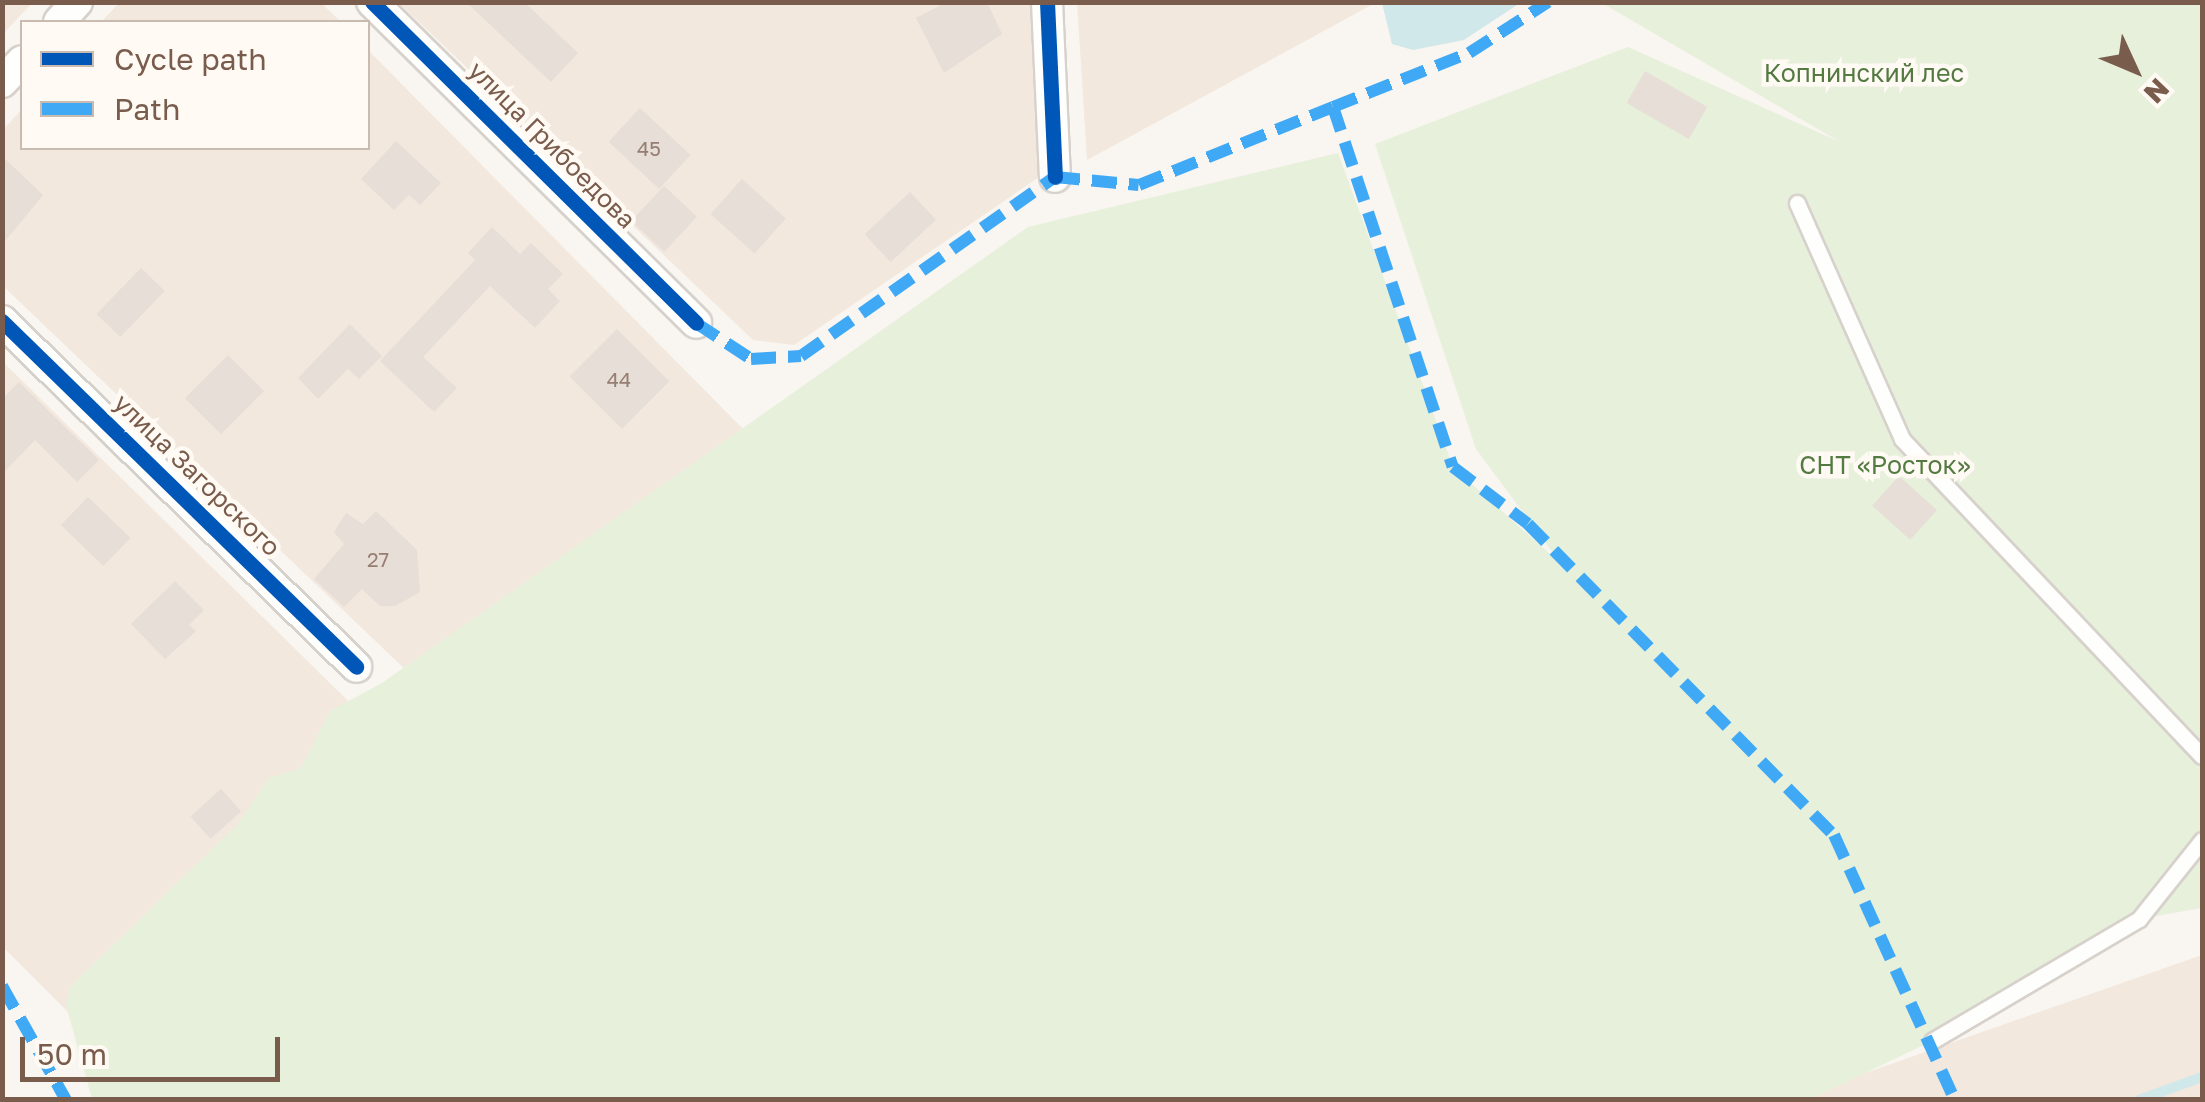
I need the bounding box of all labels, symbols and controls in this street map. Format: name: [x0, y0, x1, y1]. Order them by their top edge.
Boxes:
legend: [20, 20, 370, 150]
north arrow: [2085, 20, 2185, 120]
text: Cycle path: [114, 41, 267, 77]
street label: улица Грибоедова: [462, 55, 642, 235]
park label: Копнинский лес: [1764, 58, 1964, 88]
text: N: [2138, 72, 2176, 110]
text: Path: [114, 91, 180, 127]
house number: 45: [637, 136, 661, 160]
house number: 44: [607, 367, 631, 391]
street label: улица Загорского: [107, 388, 287, 562]
park label: СНТ «Росток»: [1799, 450, 1971, 480]
house number: 27: [367, 547, 389, 571]
scale bar: [25, 1017, 285, 1079]
text: 50 m: [37, 1036, 107, 1072]

